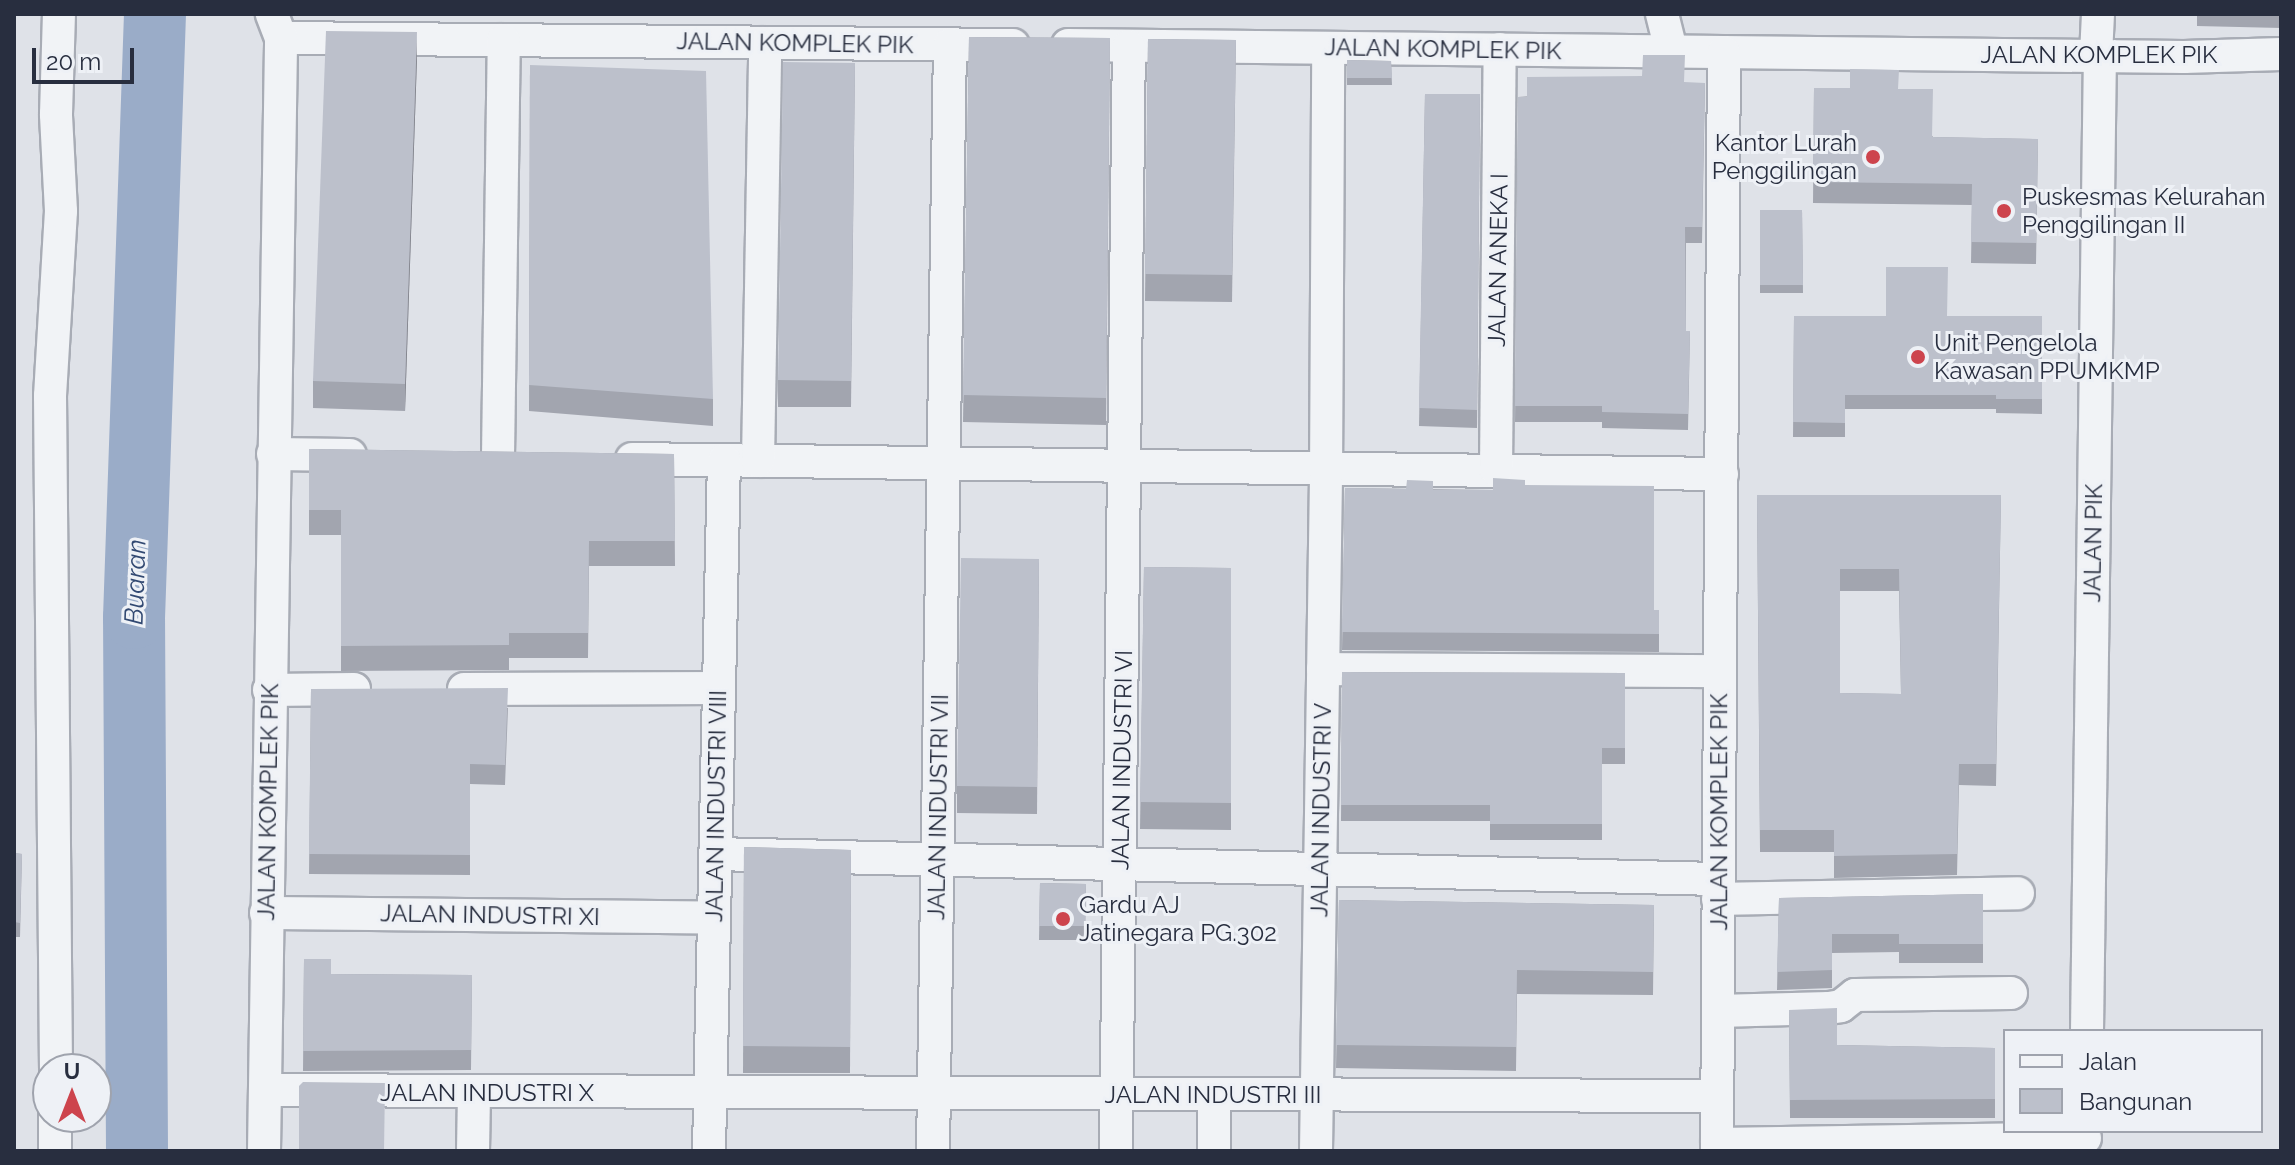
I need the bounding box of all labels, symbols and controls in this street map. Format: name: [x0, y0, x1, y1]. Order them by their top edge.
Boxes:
street label: JALAN KOMPLEK PIK: [676, 27, 914, 59]
scale bar: [36, 32, 138, 82]
street label: JALAN KOMPLEK PIK: [1324, 33, 1562, 65]
street label: JALAN KOMPLEK PIK: [1980, 41, 2218, 69]
text: 20 m: [46, 47, 101, 76]
place label: Kantor Lurah Penggilingan: [1712, 129, 1857, 185]
marker: Kantor Lurah Penggilingan: [1864, 148, 1882, 166]
street label: JALAN ANEKA I: [1482, 172, 1514, 348]
place label: Puskesmas Kelurahan Penggilingan II: [2022, 183, 2265, 239]
marker: Puskesmas Kelurahan Penggilingan II: [1993, 200, 2015, 222]
place label: Unit Pengelola Kawasan PPUMKMP: [1934, 329, 2160, 385]
marker: Unit Pengelola Kawasan PPUMKMP: [1909, 348, 1927, 366]
street label: JALAN PIK: [2078, 483, 2108, 603]
water label: Buaran: [119, 539, 153, 625]
street label: JALAN INDUSTRI VI: [1106, 649, 1138, 871]
street label: JALAN KOMPLEK PIK: [252, 683, 284, 921]
street label: JALAN INDUSTRI VIII: [700, 689, 732, 923]
street label: JALAN INDUSTRI VII: [922, 693, 954, 921]
street label: JALAN KOMPLEK PIK: [1705, 693, 1733, 931]
street label: JALAN INDUSTRI V: [1305, 702, 1337, 918]
place label: Gardu AJ Jatinegara PG.302: [1079, 891, 1277, 947]
street label: JALAN INDUSTRI XI: [380, 899, 600, 931]
marker: Gardu AJ Jatinegara PG.302: [1054, 910, 1072, 928]
legend: [2003, 1029, 2263, 1133]
text: Jalan: [2079, 1047, 2137, 1076]
north arrow: [32, 1053, 112, 1133]
text: U: [64, 1058, 80, 1084]
street label: JALAN INDUSTRI X: [380, 1079, 594, 1107]
street label: JALAN INDUSTRI III: [1105, 1081, 1321, 1109]
text: Bangunan: [2079, 1087, 2192, 1116]

